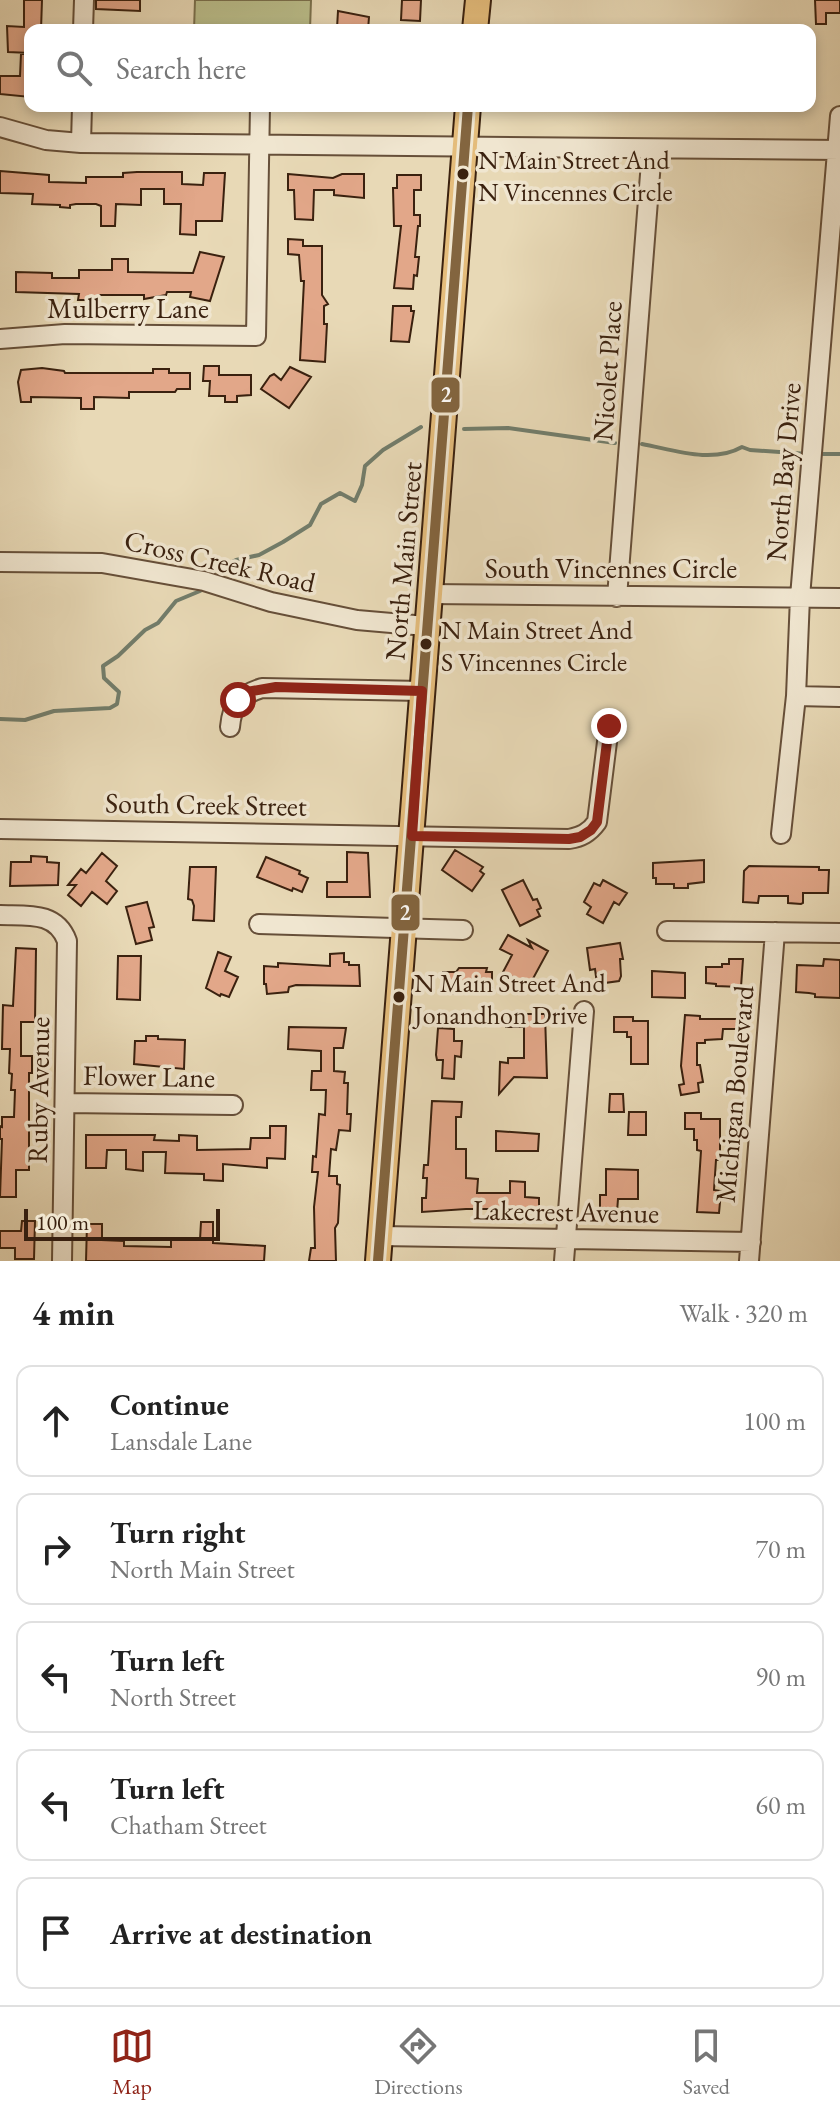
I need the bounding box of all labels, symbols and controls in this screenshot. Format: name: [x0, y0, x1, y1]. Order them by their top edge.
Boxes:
search box: [24, 24, 816, 112]
icon: search: [52, 46, 96, 90]
text: Search here: [116, 49, 246, 88]
place label: N Main Street And N Vincennes Circle: [478, 143, 673, 209]
marker: N Main Street And N Vincennes Circle: [455, 166, 471, 182]
street label: Mulberry Lane: [47, 290, 209, 326]
street label: Nicolet Place: [584, 300, 630, 442]
line badge: 2: [430, 376, 461, 414]
text: 2: [440, 380, 452, 409]
street label: North Bay Drive: [757, 381, 809, 563]
street label: North Main Street: [376, 460, 430, 662]
street label: Cross Creek Road: [121, 522, 320, 601]
street label: South Vincennes Circle: [485, 550, 737, 586]
place label: N Main Street And S Vincennes Circle: [441, 613, 633, 679]
marker: N Main Street And S Vincennes Circle: [418, 636, 434, 652]
route start: [220, 682, 256, 718]
route end: [591, 708, 627, 744]
street label: South Creek Street: [105, 784, 307, 824]
line badge: 2: [390, 893, 421, 932]
text: 2: [399, 898, 411, 927]
place label: N Main Street And Jonandhon Drive: [412, 966, 606, 1032]
street label: Michigan Boulevard: [707, 983, 761, 1204]
marker: N Main Street And Jonandhon Drive: [391, 989, 407, 1005]
street label: Ruby Avenue: [19, 1016, 57, 1164]
street label: Flower Lane: [83, 1057, 215, 1095]
street label: Lakecrest Avenue: [473, 1191, 660, 1231]
scale bar: [24, 1205, 220, 1241]
text: 100 m: [36, 1208, 89, 1237]
text: 4 min: [32, 1291, 115, 1335]
text: Walk · 320 m: [680, 1296, 808, 1330]
text: Continue: [110, 1385, 229, 1424]
icon: ahead: [34, 1399, 78, 1443]
text: 100 m: [743, 1404, 806, 1438]
text: Lansdale Lane: [110, 1424, 252, 1458]
text: Turn right: [110, 1513, 246, 1552]
icon: right: [34, 1527, 78, 1571]
text: 70 m: [756, 1532, 806, 1566]
text: North Main Street: [110, 1552, 295, 1586]
text: Turn left: [110, 1641, 224, 1680]
icon: left: [34, 1655, 78, 1699]
text: 90 m: [756, 1660, 806, 1694]
text: North Street: [110, 1680, 236, 1714]
text: Turn left: [110, 1769, 224, 1808]
icon: left: [34, 1783, 78, 1827]
text: 60 m: [756, 1788, 806, 1822]
text: Chatham Street: [110, 1808, 267, 1842]
icon: arrive: [34, 1911, 78, 1955]
text: Arrive at destination: [110, 1914, 372, 1953]
tab: Map: [110, 2024, 154, 2101]
tab: Directions: [374, 2024, 463, 2101]
tab: Saved: [683, 2024, 730, 2101]

